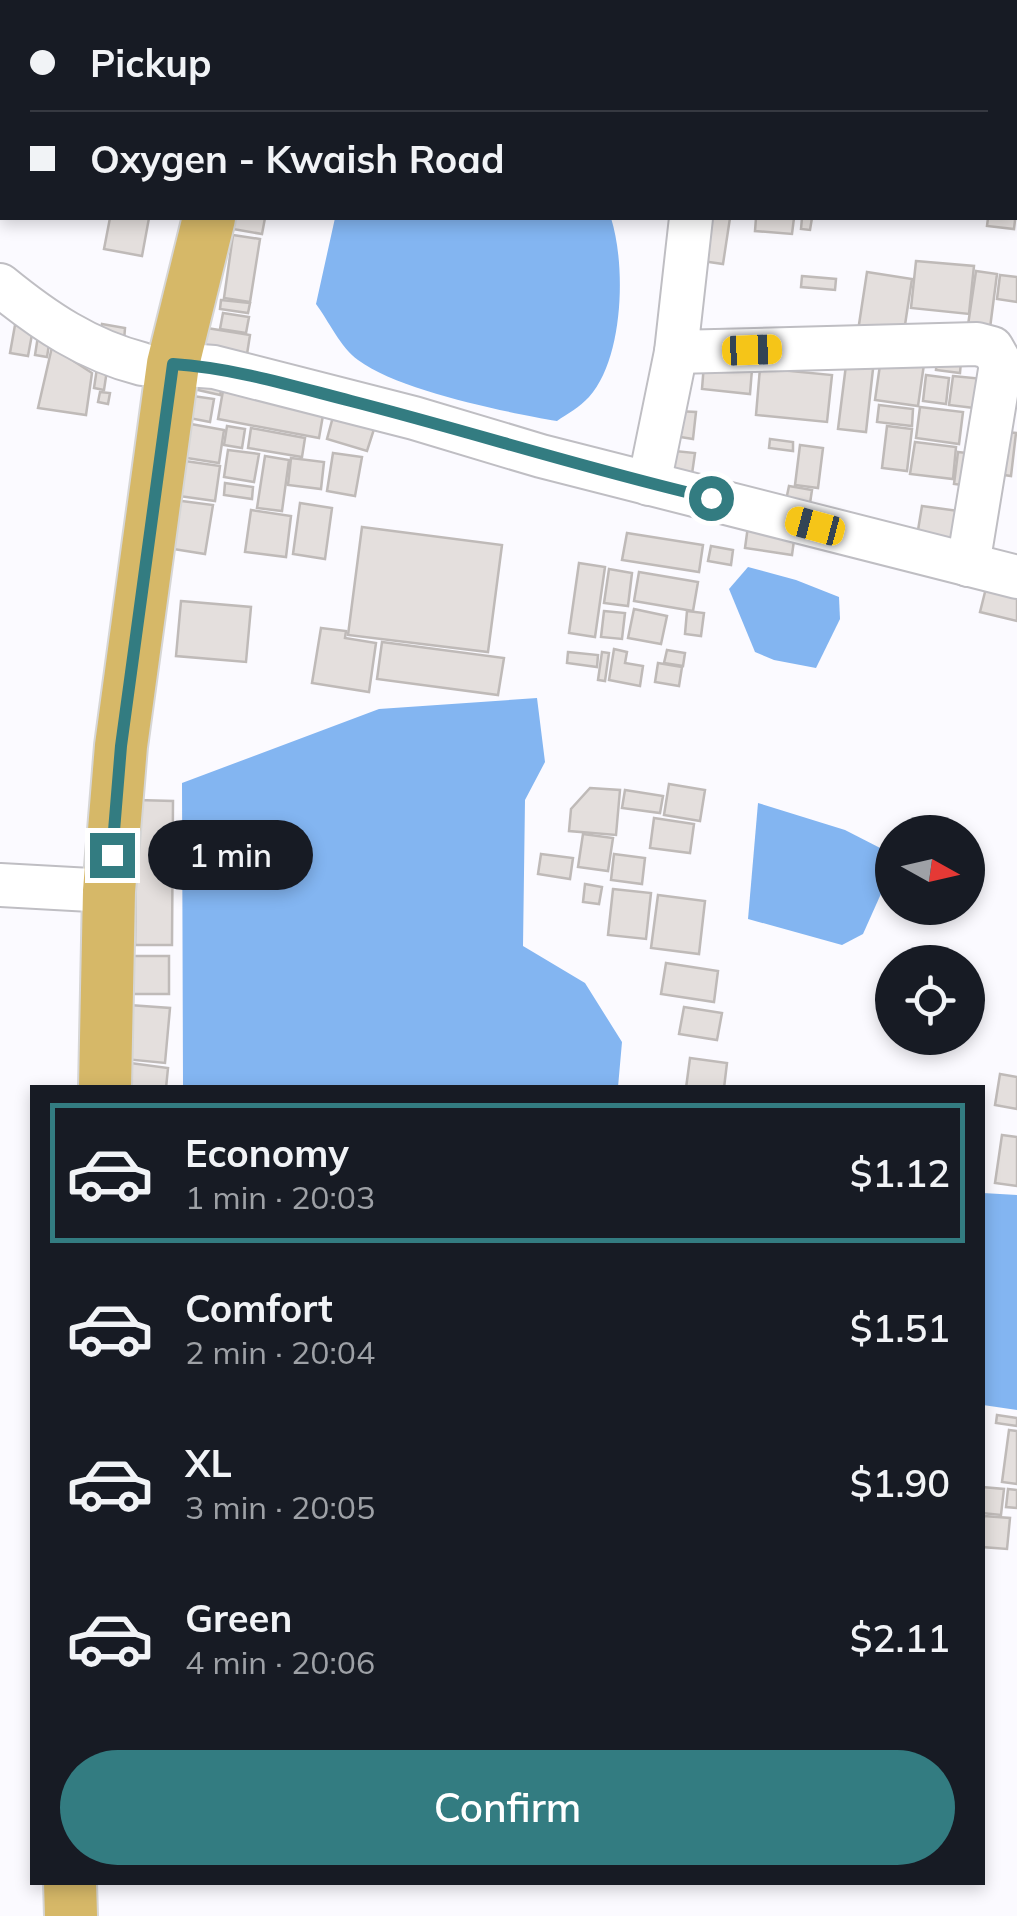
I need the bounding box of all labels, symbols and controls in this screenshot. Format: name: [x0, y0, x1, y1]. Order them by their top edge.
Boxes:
text: Pickup: [90, 39, 212, 87]
text: Oxygen - Kwaish Road: [90, 135, 504, 183]
car: [721, 334, 783, 366]
route start: [689, 476, 734, 521]
car: [782, 504, 848, 548]
north arrow: [875, 815, 985, 925]
map controls: [875, 815, 985, 1055]
callout: 1 min: [147, 820, 312, 890]
route end: [90, 833, 135, 878]
text: 1 min: [189, 835, 272, 875]
button: locate: [875, 945, 985, 1055]
icon: car: [65, 1128, 155, 1218]
text: Economy: [185, 1129, 349, 1177]
text: $1.12: [850, 1149, 950, 1197]
text: 1 min · 20:03: [185, 1177, 375, 1217]
icon: car: [65, 1283, 155, 1373]
text: Comfort: [185, 1284, 333, 1332]
text: $1.51: [850, 1304, 950, 1352]
text: 2 min · 20:04: [185, 1332, 375, 1372]
icon: car: [65, 1438, 155, 1528]
text: XL: [185, 1439, 232, 1487]
text: $1.90: [850, 1459, 950, 1507]
text: 3 min · 20:05: [185, 1487, 375, 1527]
icon: car: [65, 1593, 155, 1683]
text: Green: [185, 1594, 292, 1642]
text: $2.11: [850, 1614, 950, 1662]
text: 4 min · 20:06: [185, 1642, 375, 1682]
button: Confirm: [60, 1750, 955, 1865]

